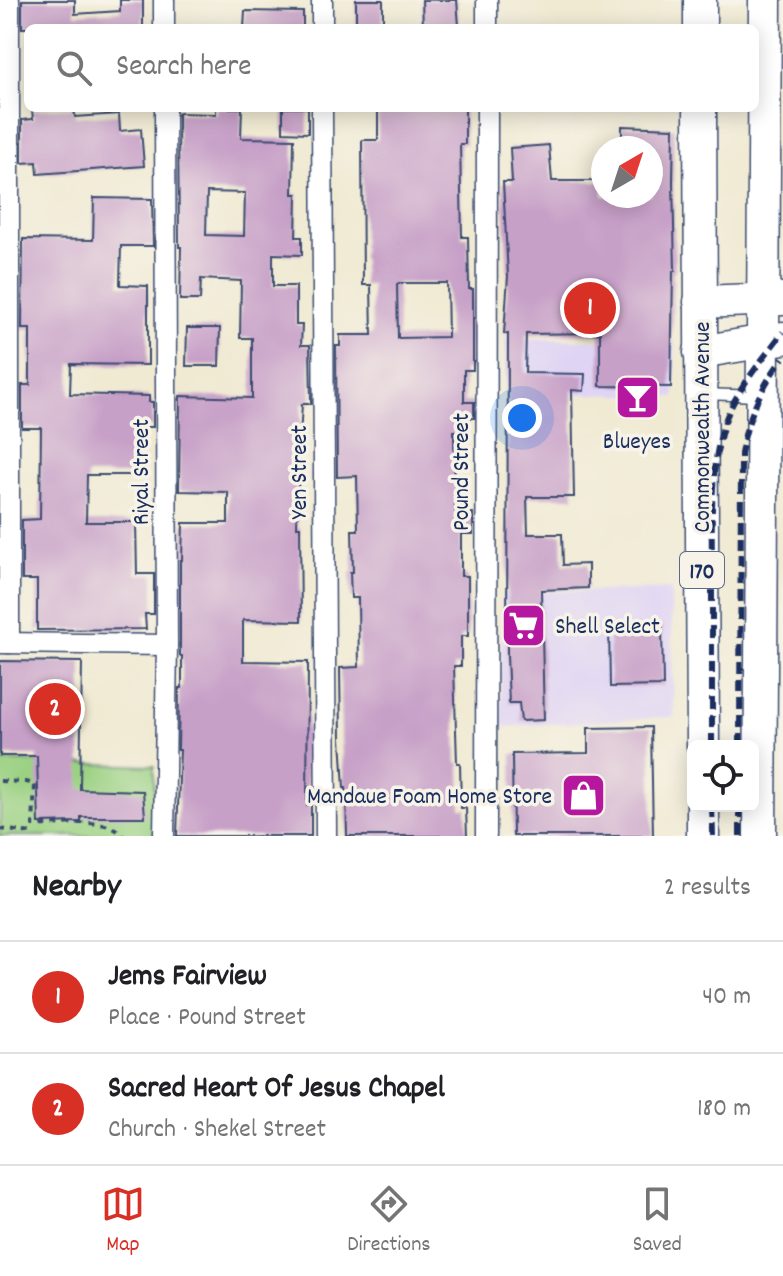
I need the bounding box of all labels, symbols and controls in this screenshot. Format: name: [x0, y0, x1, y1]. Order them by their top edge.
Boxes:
search box: [24, 24, 759, 112]
icon: search: [52, 46, 96, 90]
text: Search here: [116, 47, 252, 90]
north arrow: [591, 136, 663, 208]
pin: 1: [564, 278, 616, 338]
street label: Commonwealth Avenue: [687, 321, 721, 533]
bar icon: Blueyes: [613, 374, 661, 422]
your location: [502, 398, 542, 438]
street label: Pound Street: [446, 413, 480, 531]
street label: Riyal Street: [126, 419, 160, 525]
street label: Yen Street: [284, 425, 318, 519]
place label: Blueyes: [603, 426, 671, 460]
road number: 170: [680, 552, 724, 588]
supermarket icon: Shell Select: [500, 601, 548, 649]
place label: Shell Select: [555, 611, 660, 645]
pin: 2: [29, 679, 81, 739]
map controls: [687, 740, 759, 812]
button: locate: [687, 740, 759, 812]
shop icon: Mandaue Foam Home Store: [559, 771, 607, 819]
place label: Mandaue Foam Home Store: [307, 781, 552, 815]
text: Nearby: [32, 864, 121, 913]
text: 2 results: [664, 870, 751, 907]
text: Jems Fairview: [108, 957, 267, 1000]
text: 1: [55, 979, 61, 1016]
text: 40 m: [702, 979, 751, 1016]
text: Place · Pound Street: [108, 1000, 306, 1037]
text: Sacred Heart Of Jesus Chapel: [108, 1069, 445, 1112]
text: 2: [52, 1091, 64, 1128]
text: 180 m: [697, 1091, 751, 1128]
text: Church · Shekel Street: [108, 1112, 326, 1149]
tab: Map: [101, 1182, 145, 1261]
tab: Directions: [347, 1182, 431, 1261]
tab: Saved: [633, 1182, 682, 1261]

